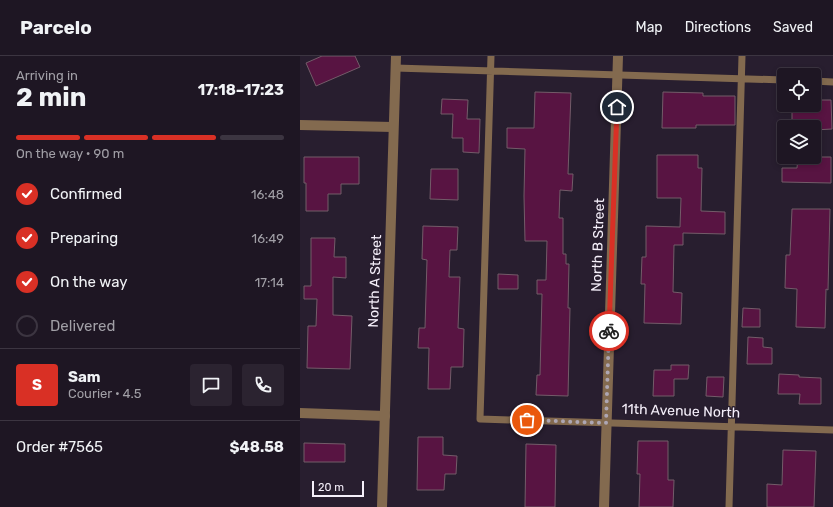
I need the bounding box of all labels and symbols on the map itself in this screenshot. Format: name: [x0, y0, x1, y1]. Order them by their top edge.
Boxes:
pin: [600, 90, 634, 124]
street label: North B Street: [588, 197, 608, 292]
street label: North A Street: [365, 234, 385, 328]
courier: [589, 311, 629, 351]
street label: 11th Avenue North: [621, 400, 741, 422]
pin: [510, 403, 544, 437]
scale bar: [312, 479, 364, 498]

